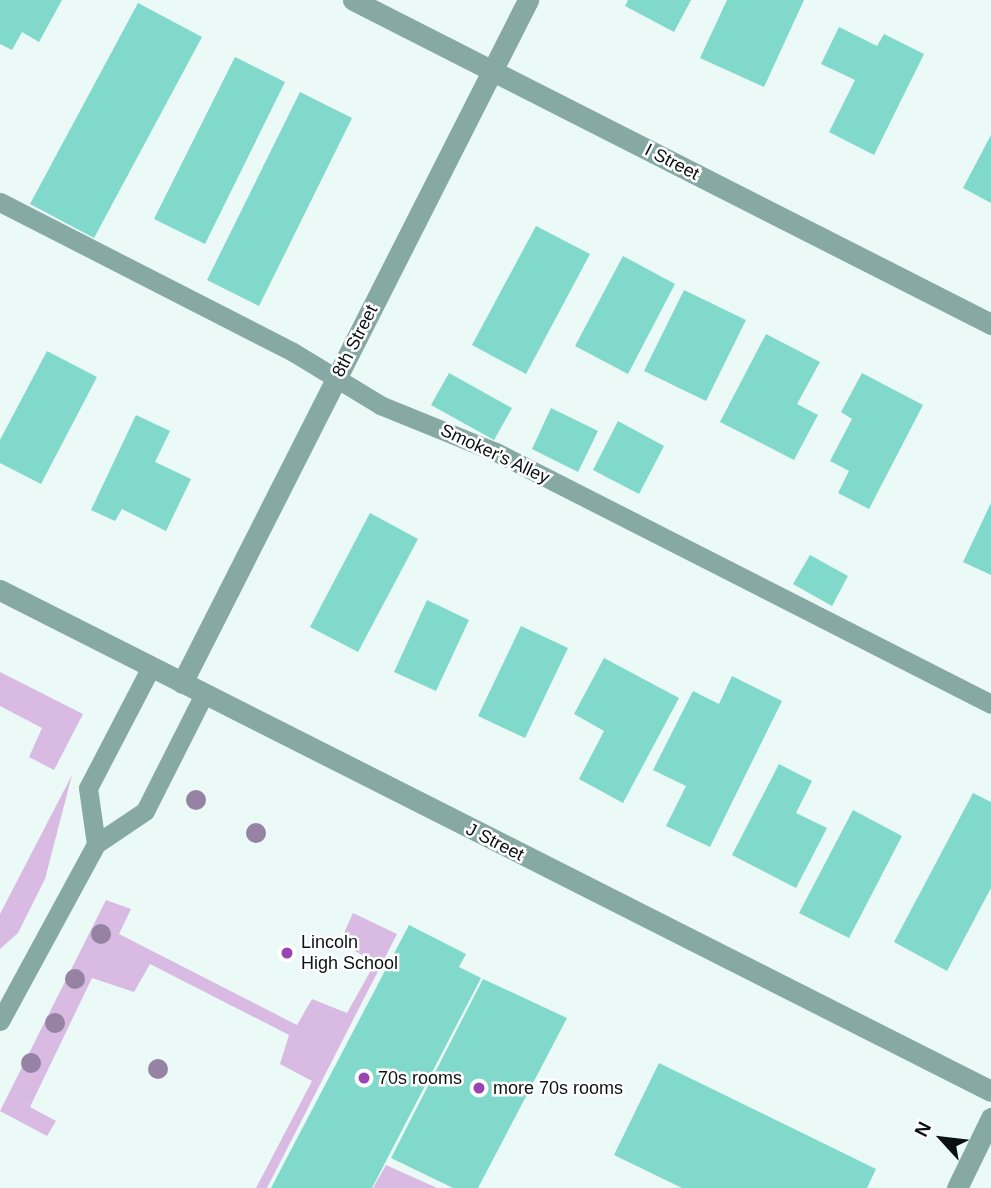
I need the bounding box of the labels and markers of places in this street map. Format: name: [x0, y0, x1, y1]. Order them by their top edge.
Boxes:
place label: Lincoln High School: [301, 932, 398, 974]
marker: Lincoln High School: [279, 945, 295, 961]
place label: 70s rooms: [378, 1067, 462, 1089]
marker: 70s rooms: [356, 1070, 372, 1086]
place label: more 70s rooms: [493, 1077, 623, 1099]
marker: more 70s rooms: [471, 1080, 487, 1096]

